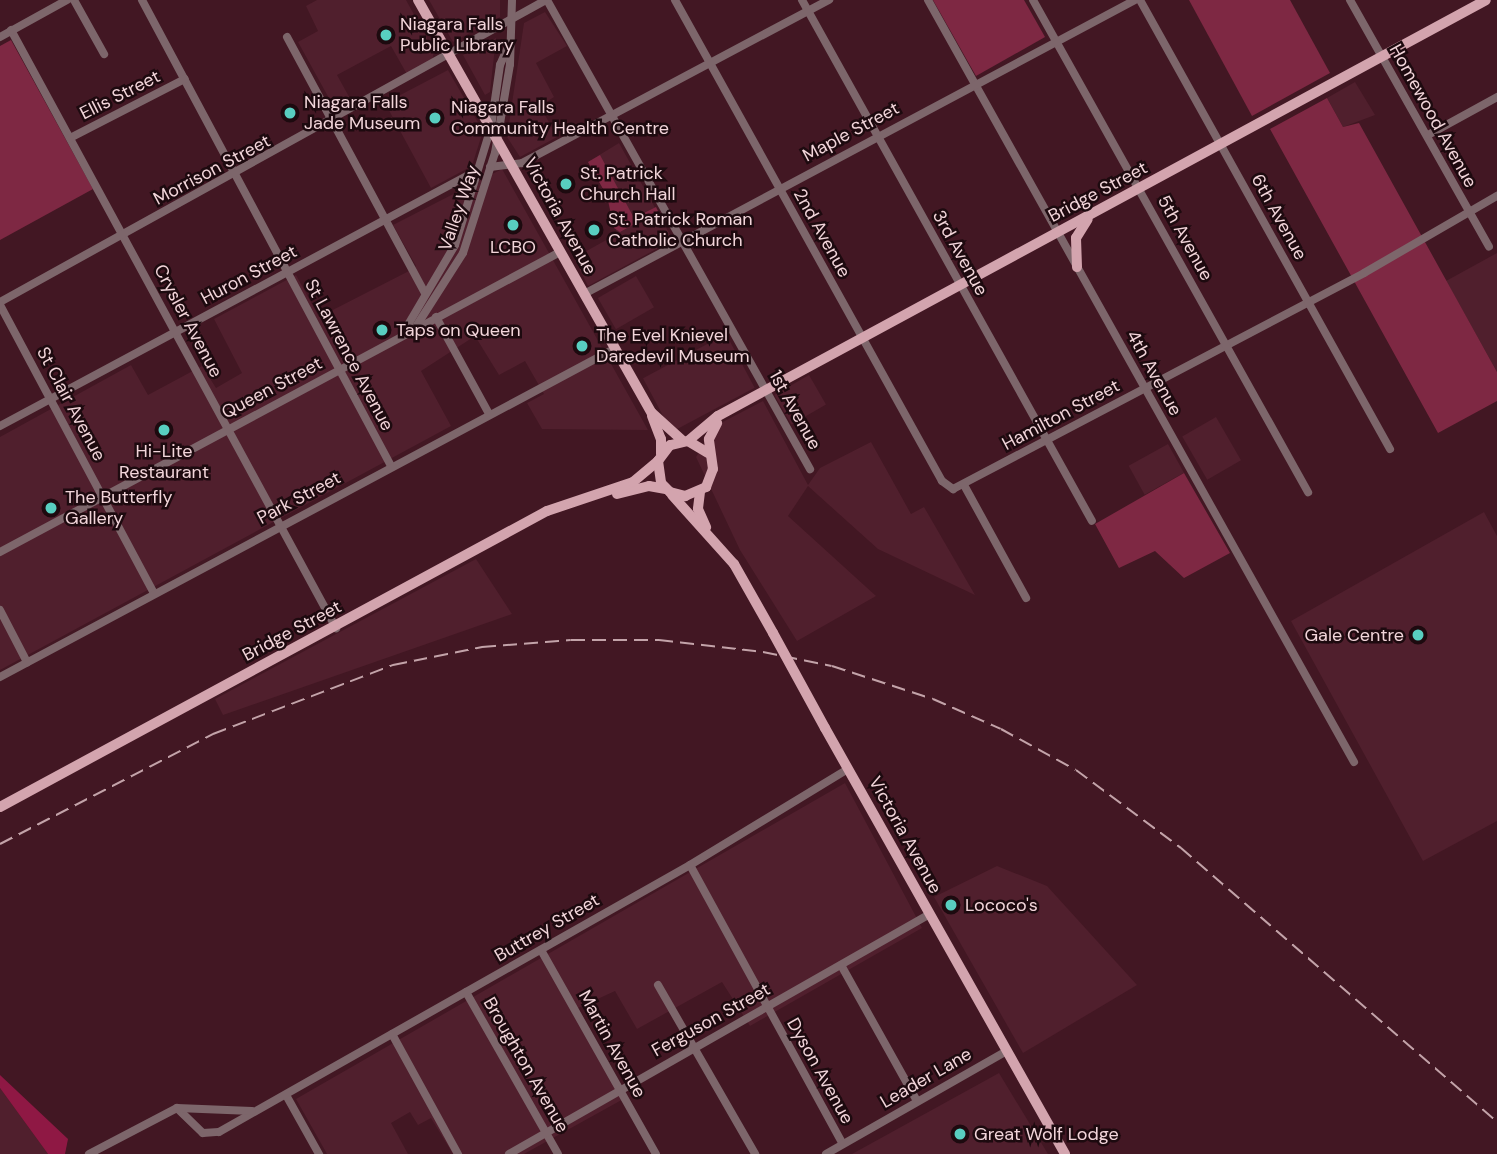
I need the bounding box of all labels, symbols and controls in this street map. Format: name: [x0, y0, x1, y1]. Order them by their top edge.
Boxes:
place label: Niagara Falls Public Library: [400, 14, 514, 56]
marker: Niagara Falls Public Library: [378, 27, 394, 43]
street label: Homewood Avenue: [1385, 40, 1481, 192]
street label: Ellis Street: [76, 66, 164, 124]
place label: Niagara Falls Jade Museum: [304, 92, 420, 134]
place label: Niagara Falls Community Health Centre: [451, 97, 669, 140]
street label: Maple Street: [799, 98, 903, 166]
marker: Niagara Falls Jade Museum: [282, 105, 298, 121]
marker: Niagara Falls Community Health Centre: [425, 108, 445, 128]
street label: Morrison Street: [150, 130, 274, 210]
street label: Victoria Avenue: [519, 154, 601, 278]
street label: Bridge Street: [1045, 157, 1151, 227]
street label: Valley Way: [434, 162, 484, 254]
place label: St. Patrick Church Hall: [580, 163, 675, 206]
street label: 6th Avenue: [1247, 170, 1311, 264]
marker: St. Patrick Church Hall: [558, 176, 574, 192]
street label: 2nd Avenue: [789, 185, 855, 281]
street label: 5th Avenue: [1153, 192, 1217, 284]
street label: 3rd Avenue: [928, 207, 992, 299]
place label: St. Patrick Roman Catholic Church: [608, 209, 753, 252]
marker: LCBO: [505, 217, 521, 233]
marker: St. Patrick Roman Catholic Church: [586, 222, 602, 238]
place label: LCBO: [490, 236, 536, 258]
street label: Huron Street: [197, 241, 301, 309]
street label: Crysler Avenue: [149, 261, 227, 381]
street label: St Lawrence Avenue: [300, 276, 398, 434]
place label: Taps on Queen: [396, 319, 520, 341]
marker: Taps on Queen: [374, 322, 390, 338]
place label: The Evel Knievel Daredevil Museum: [596, 325, 750, 368]
street label: 4th Avenue: [1122, 327, 1186, 419]
marker: The Evel Knievel Daredevil Museum: [574, 338, 590, 354]
street label: St Clair Avenue: [32, 343, 110, 465]
street label: Queen Street: [218, 352, 326, 424]
street label: 1st Avenue: [764, 367, 826, 453]
street label: Hamilton Street: [999, 375, 1123, 455]
marker: Hi-Lite Restaurant: [156, 422, 172, 438]
place label: Hi-Lite Restaurant: [119, 441, 209, 484]
street label: Park Street: [254, 467, 344, 529]
place label: The Butterfly Gallery: [65, 487, 173, 530]
marker: The Butterfly Gallery: [43, 500, 59, 516]
street label: Bridge Street: [239, 596, 345, 666]
place label: Gale Centre: [1304, 624, 1404, 646]
marker: Gale Centre: [1410, 627, 1426, 643]
street label: Victoria Avenue: [864, 773, 946, 897]
street label: Buttrey Street: [491, 889, 603, 967]
place label: Lococo's: [965, 894, 1038, 916]
marker: Lococo's: [943, 897, 959, 913]
street label: Ferguson Street: [648, 979, 774, 1061]
street label: Martin Avenue: [574, 987, 650, 1101]
street label: Broughton Avenue: [479, 994, 573, 1136]
street label: Dyson Avenue: [782, 1014, 858, 1128]
street label: Leader Lane: [876, 1043, 976, 1113]
place label: Great Wolf Lodge: [974, 1123, 1119, 1145]
marker: Great Wolf Lodge: [952, 1126, 968, 1142]

